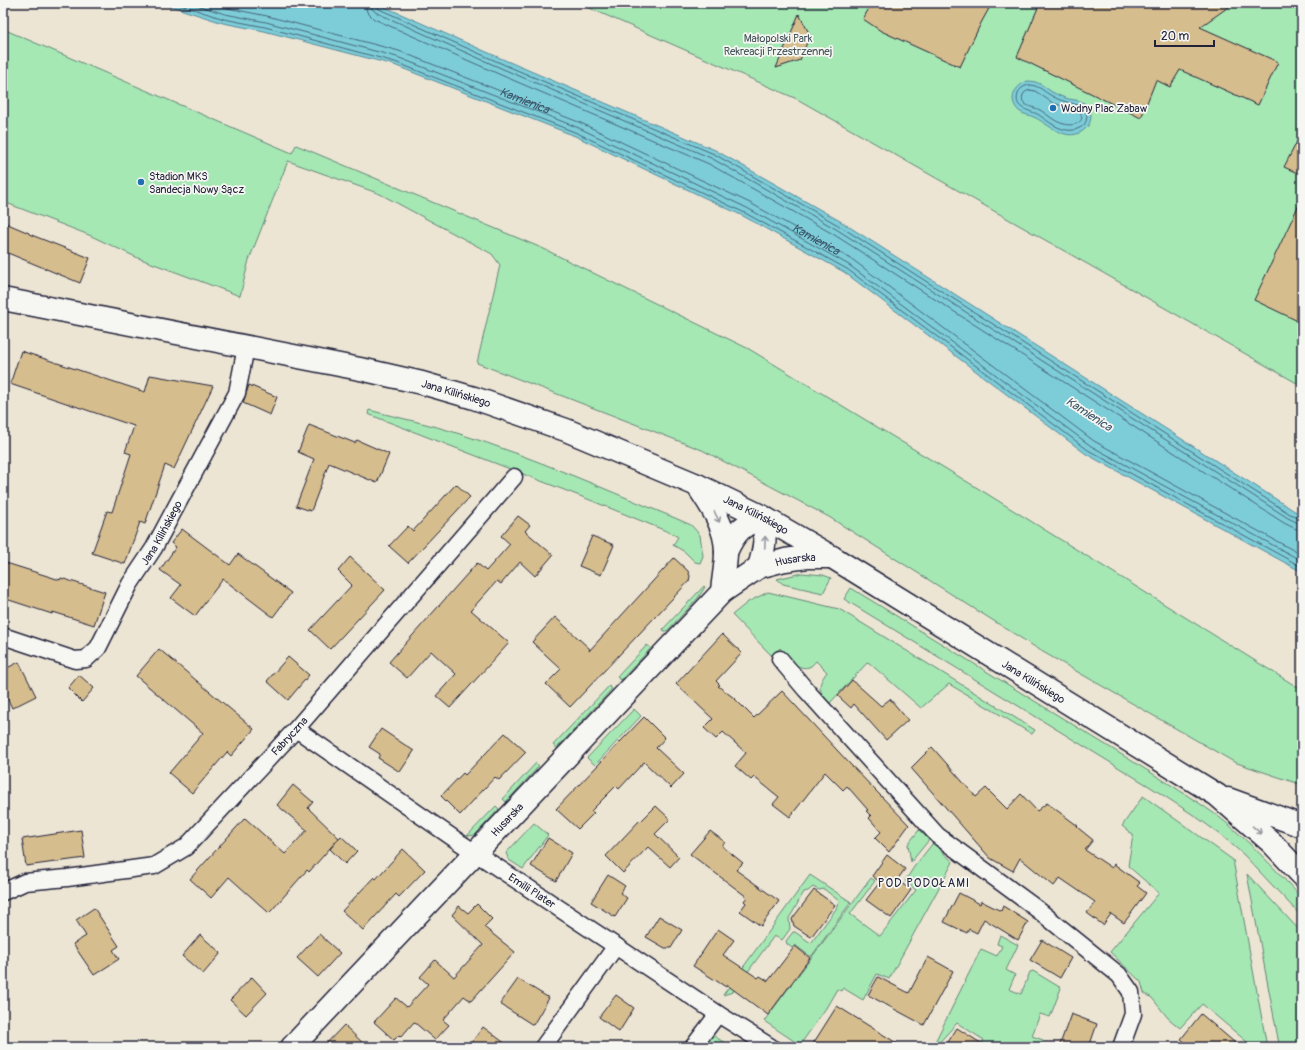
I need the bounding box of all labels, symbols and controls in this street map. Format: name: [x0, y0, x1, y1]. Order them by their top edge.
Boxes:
scale bar: [1155, 22, 1214, 48]
text: 20 m: [1161, 29, 1190, 44]
park label: Małopolski Park Rekreacji Przestrzennej: [724, 32, 832, 58]
water label: Kamienica: [497, 85, 553, 118]
place label: Wodny Plac Zabaw: [1061, 102, 1148, 115]
marker: Wodny Plac Zabaw: [1048, 103, 1058, 113]
place label: Stadion MKS Sandecja Nowy Sącz: [149, 170, 244, 196]
marker: Stadion MKS Sandecja Nowy Sącz: [136, 177, 146, 187]
water label: Kamienica: [789, 221, 843, 260]
street label: Jana Kilińskiego: [420, 377, 492, 410]
water label: Kamienica: [1063, 394, 1116, 436]
street label: Jana Kilińskiego: [721, 493, 791, 537]
street label: Jana Kilińskiego: [139, 498, 185, 568]
one-way arrow: [714, 511, 721, 523]
one-way arrow: [761, 536, 768, 549]
street label: Husarska: [774, 551, 816, 569]
street label: Jana Kilińskiego: [999, 658, 1067, 706]
street label: Fabryczna: [269, 714, 311, 758]
street label: Husarska: [488, 800, 526, 839]
one-way arrow: [1252, 826, 1262, 835]
street label: Emilii Plater: [506, 871, 558, 911]
district label: POD PODOŁAMI: [878, 876, 970, 891]

